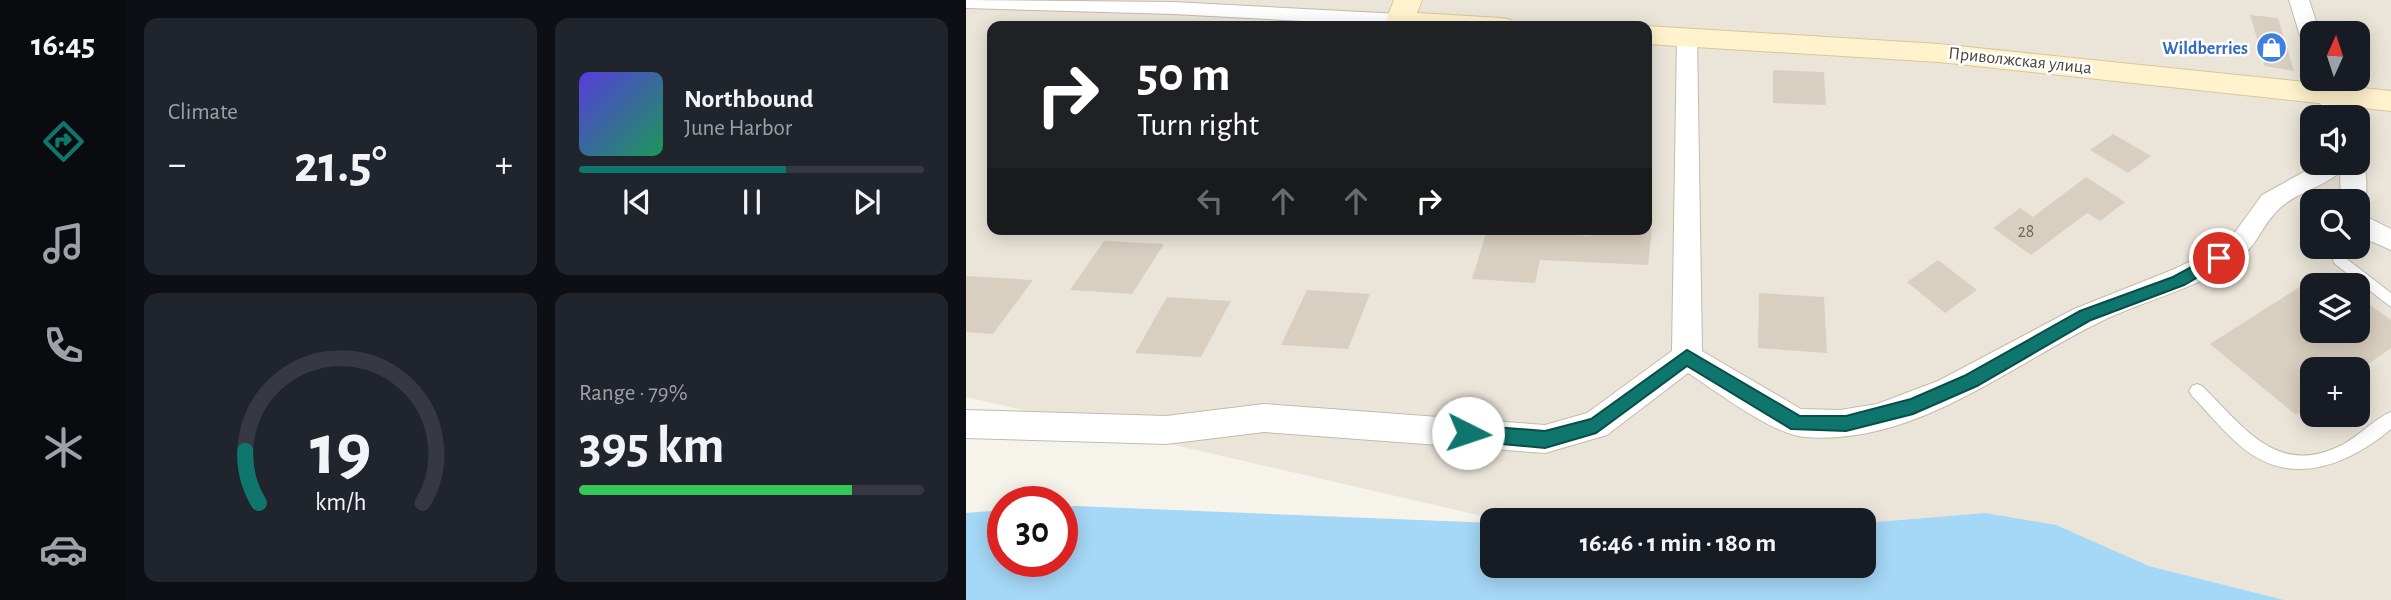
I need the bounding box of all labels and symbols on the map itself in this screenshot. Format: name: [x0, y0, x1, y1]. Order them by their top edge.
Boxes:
north arrow: [2300, 21, 2370, 91]
shop icon: Wildberries: [2254, 31, 2288, 65]
place label: Wildberries: [2162, 40, 2248, 58]
street label: Приволжская улица: [1947, 45, 2093, 77]
house number: 28: [2018, 223, 2034, 241]
pin: [2189, 228, 2249, 288]
position arrow: [1431, 396, 1505, 470]
speed limit sign: 30: [987, 486, 1078, 577]

